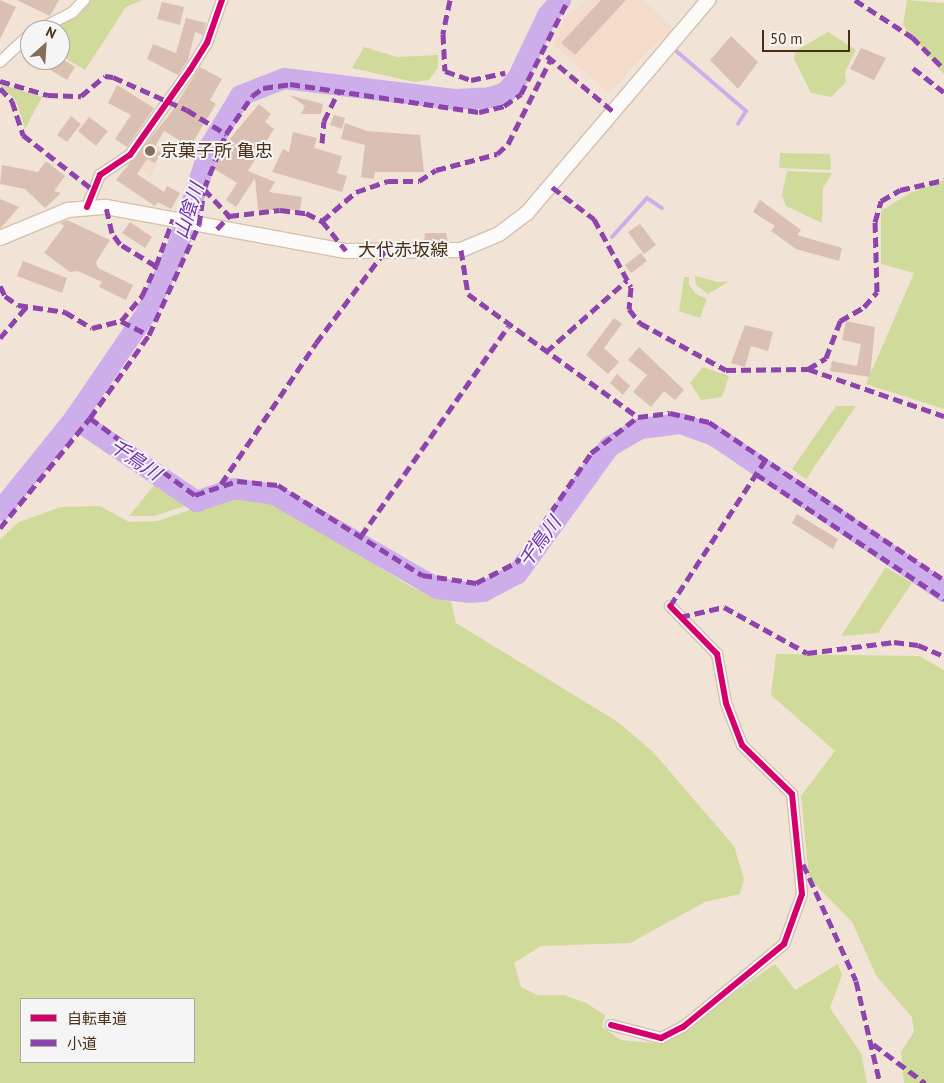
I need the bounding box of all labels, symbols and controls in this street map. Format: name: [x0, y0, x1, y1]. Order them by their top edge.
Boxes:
north arrow: [20, 20, 70, 70]
scale bar: [764, 20, 852, 52]
text: N: [43, 22, 59, 43]
text: 50 m: [770, 29, 803, 48]
place label: 京菓子所 亀忠: [160, 140, 273, 162]
marker: 京菓子所 亀忠: [144, 145, 156, 157]
water label: 山陰川: [169, 180, 209, 242]
street label: 大代赤坂線: [358, 239, 448, 261]
water label: 千鳥川: [105, 435, 165, 485]
water label: 千鳥川: [514, 512, 566, 572]
legend: [20, 998, 195, 1063]
text: 自転車道: [67, 1009, 127, 1028]
text: 小道: [67, 1034, 97, 1053]

